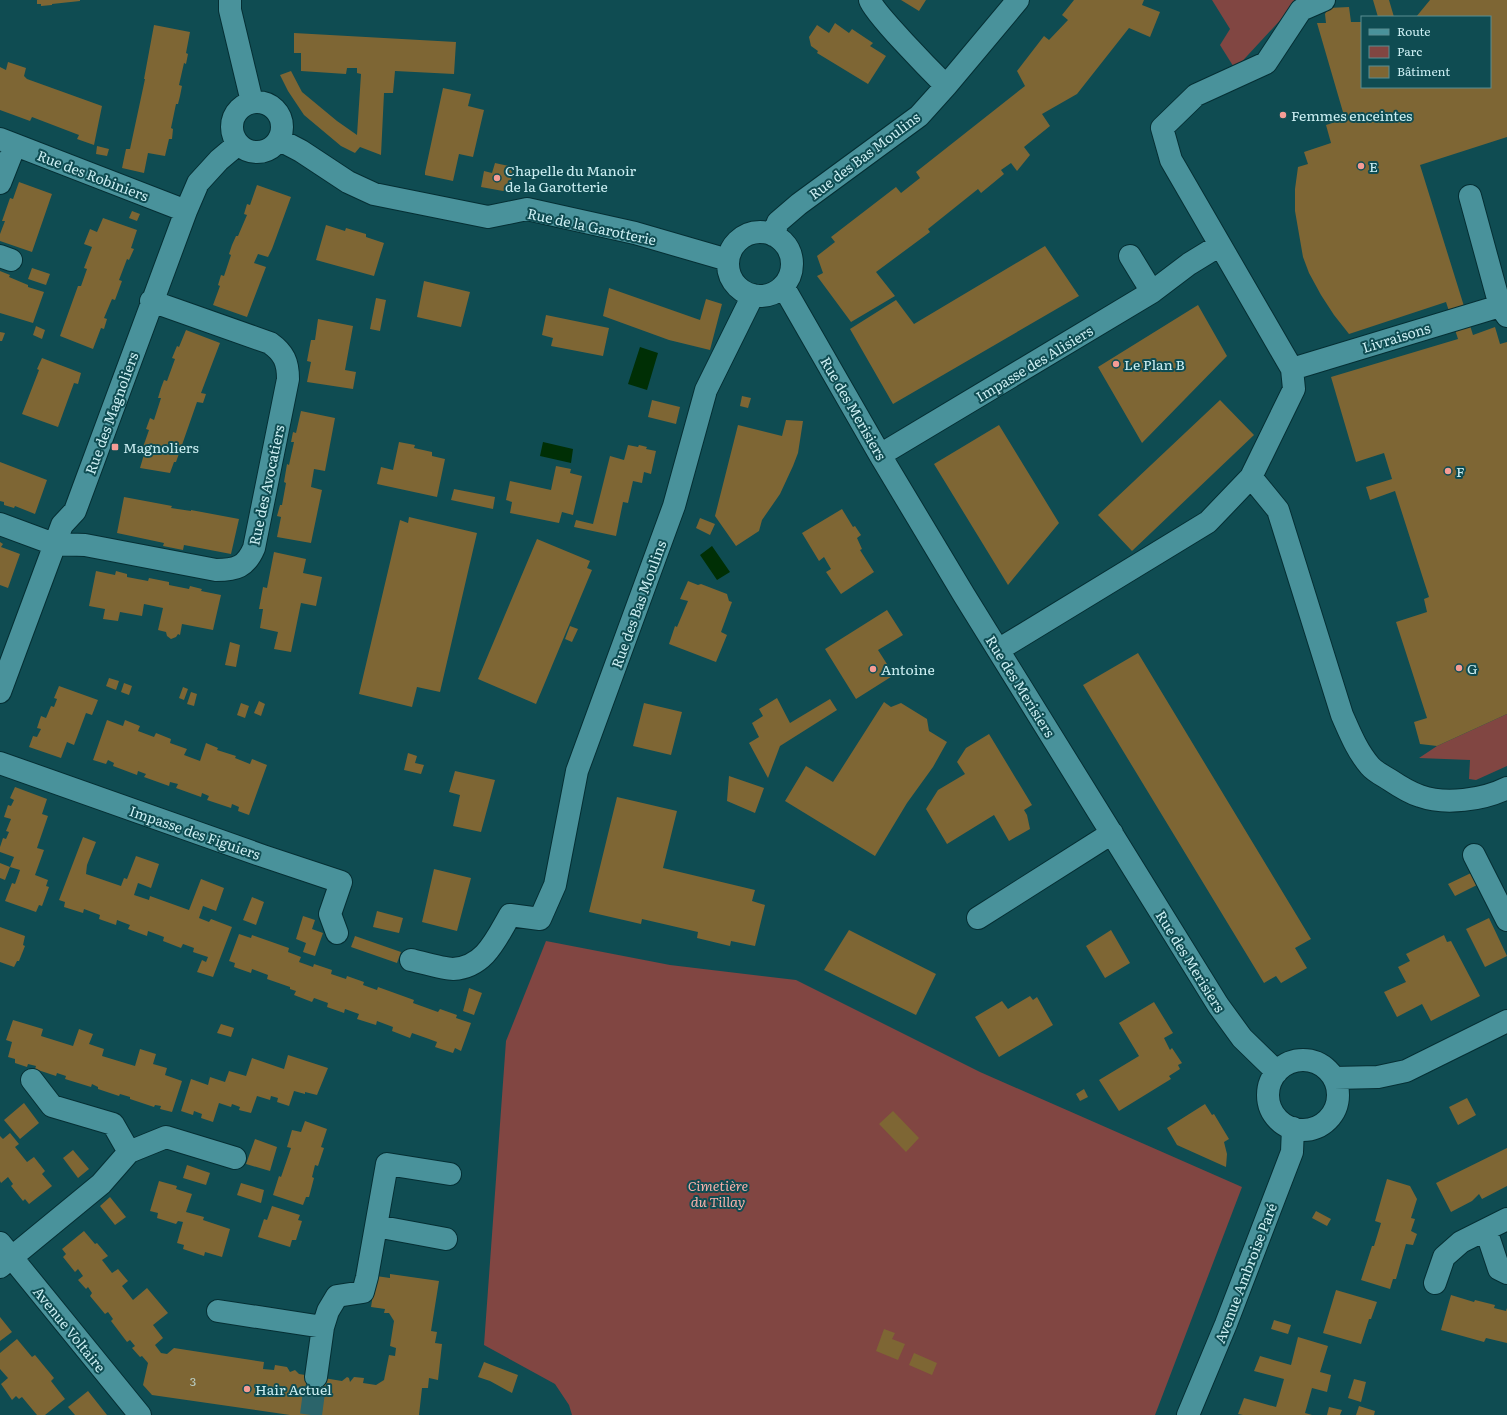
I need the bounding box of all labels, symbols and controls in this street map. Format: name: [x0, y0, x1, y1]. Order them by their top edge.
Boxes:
legend: [1361, 16, 1491, 88]
text: Route: [1397, 22, 1431, 40]
text: Parc: [1397, 42, 1422, 60]
text: Bâtiment: [1397, 62, 1450, 80]
place label: Femmes enceintes: [1291, 105, 1412, 125]
street label: Rue des Bas Moulins: [804, 107, 924, 203]
marker: Femmes enceintes: [1278, 110, 1288, 120]
street label: Rue des Robiniers: [34, 145, 152, 205]
place label: E: [1369, 156, 1378, 176]
place label: Chapelle du Manoir de la Garotterie: [505, 160, 637, 196]
marker: E: [1356, 161, 1366, 171]
marker: Chapelle du Manoir de la Garotterie: [492, 173, 502, 183]
street label: Rue de la Garotterie: [526, 203, 658, 249]
street label: Livraisons: [1360, 317, 1432, 357]
street label: Impasse des Alisiers: [972, 320, 1096, 406]
street label: Rue des Magnoliers: [80, 349, 142, 477]
street label: Rue des Merisiers: [816, 353, 892, 463]
place label: Le Plan B: [1124, 354, 1185, 374]
marker: Le Plan B: [1111, 359, 1121, 369]
street label: Rue des Avocatiers: [243, 423, 289, 547]
place label: Magnoliers: [123, 437, 199, 457]
marker: Magnoliers: [110, 442, 120, 452]
place label: F: [1456, 461, 1465, 481]
marker: F: [1443, 466, 1453, 476]
street label: Rue des Bas Moulins: [606, 537, 670, 671]
street label: Rue des Merisiers: [982, 631, 1060, 741]
place label: G: [1467, 658, 1478, 678]
place label: Antoine: [881, 659, 935, 679]
marker: G: [1454, 663, 1464, 673]
marker: Antoine: [868, 664, 878, 674]
street label: Impasse des Figuiers: [127, 800, 263, 864]
street label: Rue des Merisiers: [1152, 906, 1230, 1016]
park label: Cimetière du Tillay: [688, 1175, 749, 1211]
street label: Avenue Ambroise Paré: [1209, 1200, 1281, 1346]
street label: Avenue Voltaire: [29, 1282, 111, 1376]
house number: 3: [190, 1372, 196, 1390]
place label: Hair Actuel: [255, 1379, 332, 1399]
marker: Hair Actuel: [242, 1384, 252, 1394]

